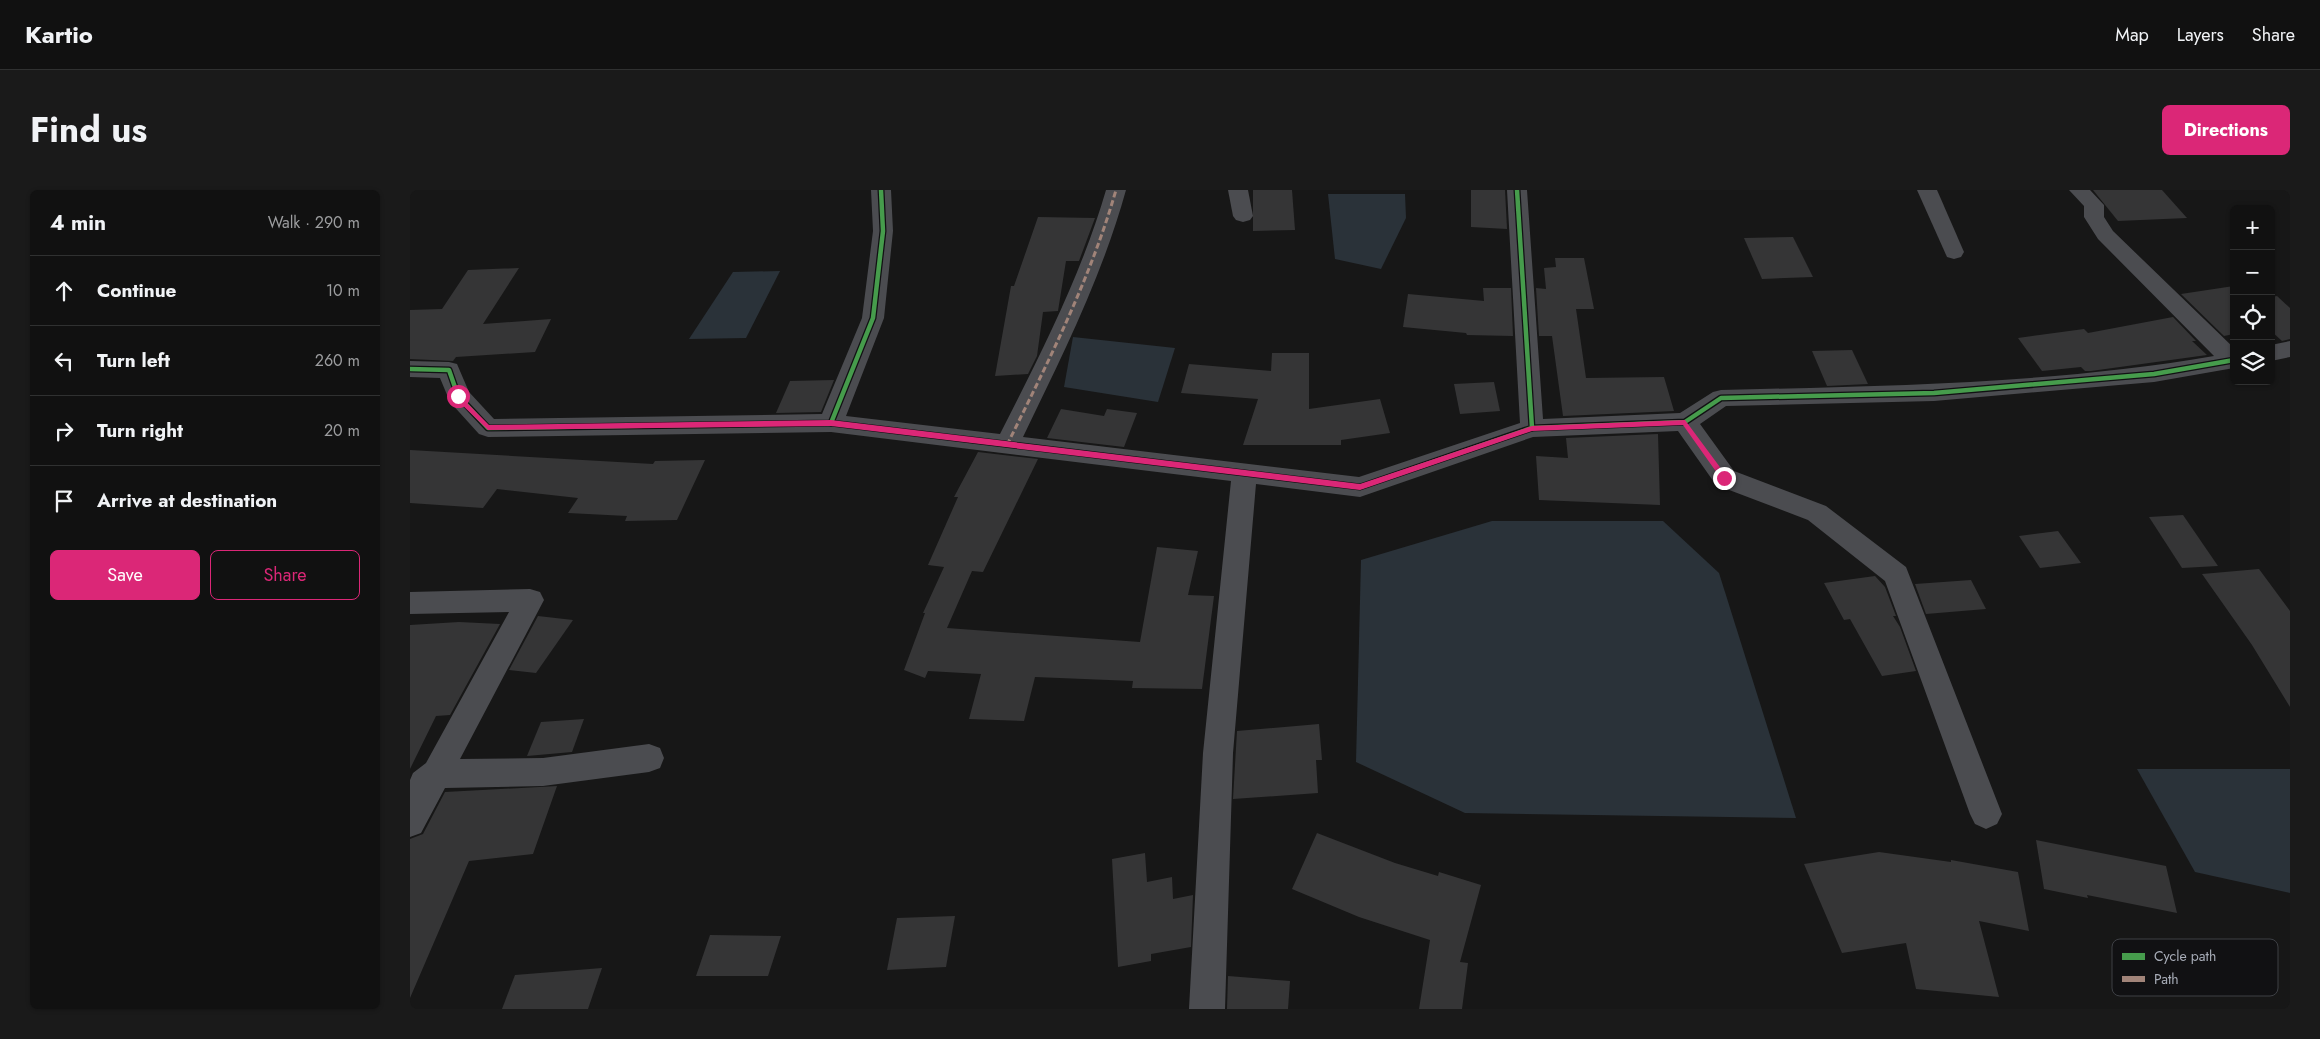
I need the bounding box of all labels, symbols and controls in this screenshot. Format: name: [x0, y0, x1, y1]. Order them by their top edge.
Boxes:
text: Kartio: [25, 17, 93, 52]
text: Map: [2115, 22, 2149, 48]
text: Layers: [2177, 22, 2224, 48]
text: Share: [2252, 22, 2295, 48]
text: Find us: [30, 105, 147, 155]
button: Directions: [2162, 105, 2290, 155]
map controls: [2230, 205, 2275, 385]
button: +: [2230, 205, 2275, 250]
text: 4 min: [50, 208, 106, 238]
text: Walk · 290 m: [268, 211, 360, 234]
button: −: [2230, 250, 2275, 295]
icon: ahead: [50, 277, 78, 305]
text: Continue: [97, 277, 176, 304]
text: 10 m: [326, 279, 360, 302]
button: locate: [2230, 295, 2275, 340]
button: layers: [2230, 340, 2275, 385]
icon: left: [50, 347, 78, 375]
text: Turn left: [97, 347, 170, 374]
text: 260 m: [315, 349, 360, 372]
route start: [447, 385, 470, 408]
icon: right: [50, 417, 78, 445]
text: Turn right: [97, 417, 183, 444]
text: 20 m: [324, 419, 360, 442]
route end: [1713, 467, 1736, 490]
icon: arrive: [50, 487, 78, 515]
text: Arrive at destination: [97, 487, 277, 514]
button: Save: [50, 550, 200, 600]
button: Share: [210, 550, 360, 600]
legend: [2112, 939, 2278, 996]
text: Cycle path: [2154, 946, 2216, 966]
text: Path: [2154, 969, 2179, 989]

